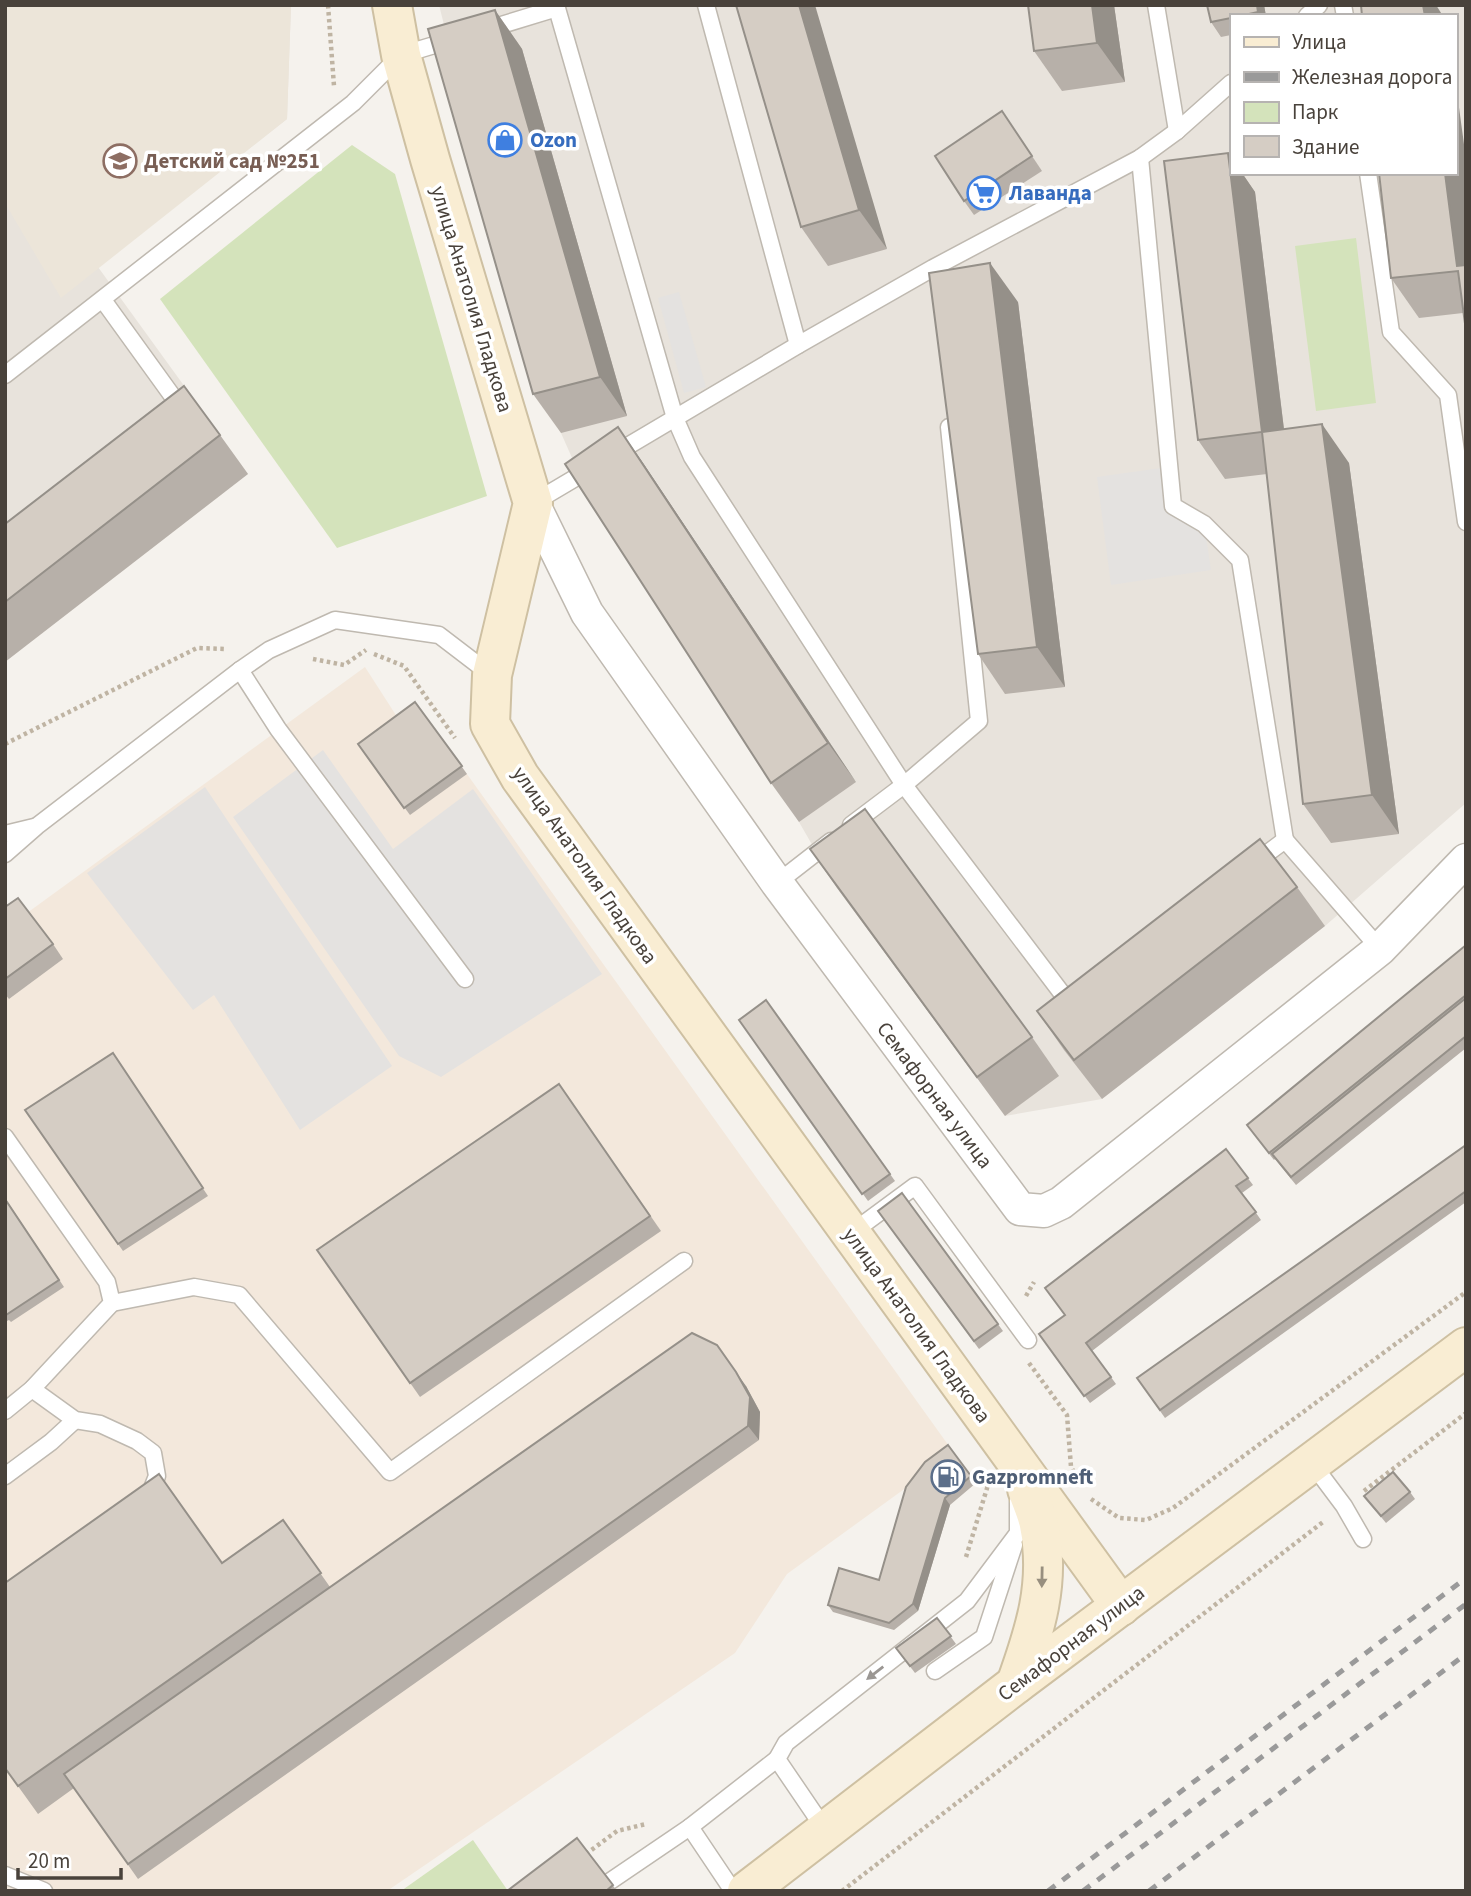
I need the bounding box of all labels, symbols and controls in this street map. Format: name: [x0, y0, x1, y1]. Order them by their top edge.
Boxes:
legend: [1230, 14, 1457, 175]
text: Улица: [1292, 27, 1347, 57]
text: Железная дорога: [1292, 62, 1452, 92]
text: Парк: [1292, 97, 1339, 127]
shop icon: Ozon: [486, 121, 524, 159]
place label: Ozon: [530, 125, 577, 155]
text: Здание: [1292, 132, 1360, 162]
school or university icon: Детский сад №251: [101, 142, 139, 180]
place label: Детский сад №251: [144, 146, 320, 176]
supermarket icon: Лаванда: [965, 174, 1003, 212]
place label: Лаванда: [1008, 178, 1092, 208]
street label: улица Анатолия Гладкова: [423, 182, 521, 416]
street label: улица Анатолия Гладкова: [505, 760, 665, 970]
street label: Семафорная улица: [870, 1015, 1000, 1175]
street label: улица Анатолия Гладкова: [836, 1221, 998, 1429]
fuel station icon: Gazpromneft: [929, 1458, 967, 1496]
place label: Gazpromneft: [972, 1462, 1094, 1492]
one-way arrow: [1037, 1567, 1048, 1589]
street label: Семафорная улица: [991, 1578, 1151, 1708]
one-way arrow: [866, 1666, 884, 1680]
scale bar: [18, 1836, 121, 1880]
text: 20 m: [28, 1846, 70, 1876]

